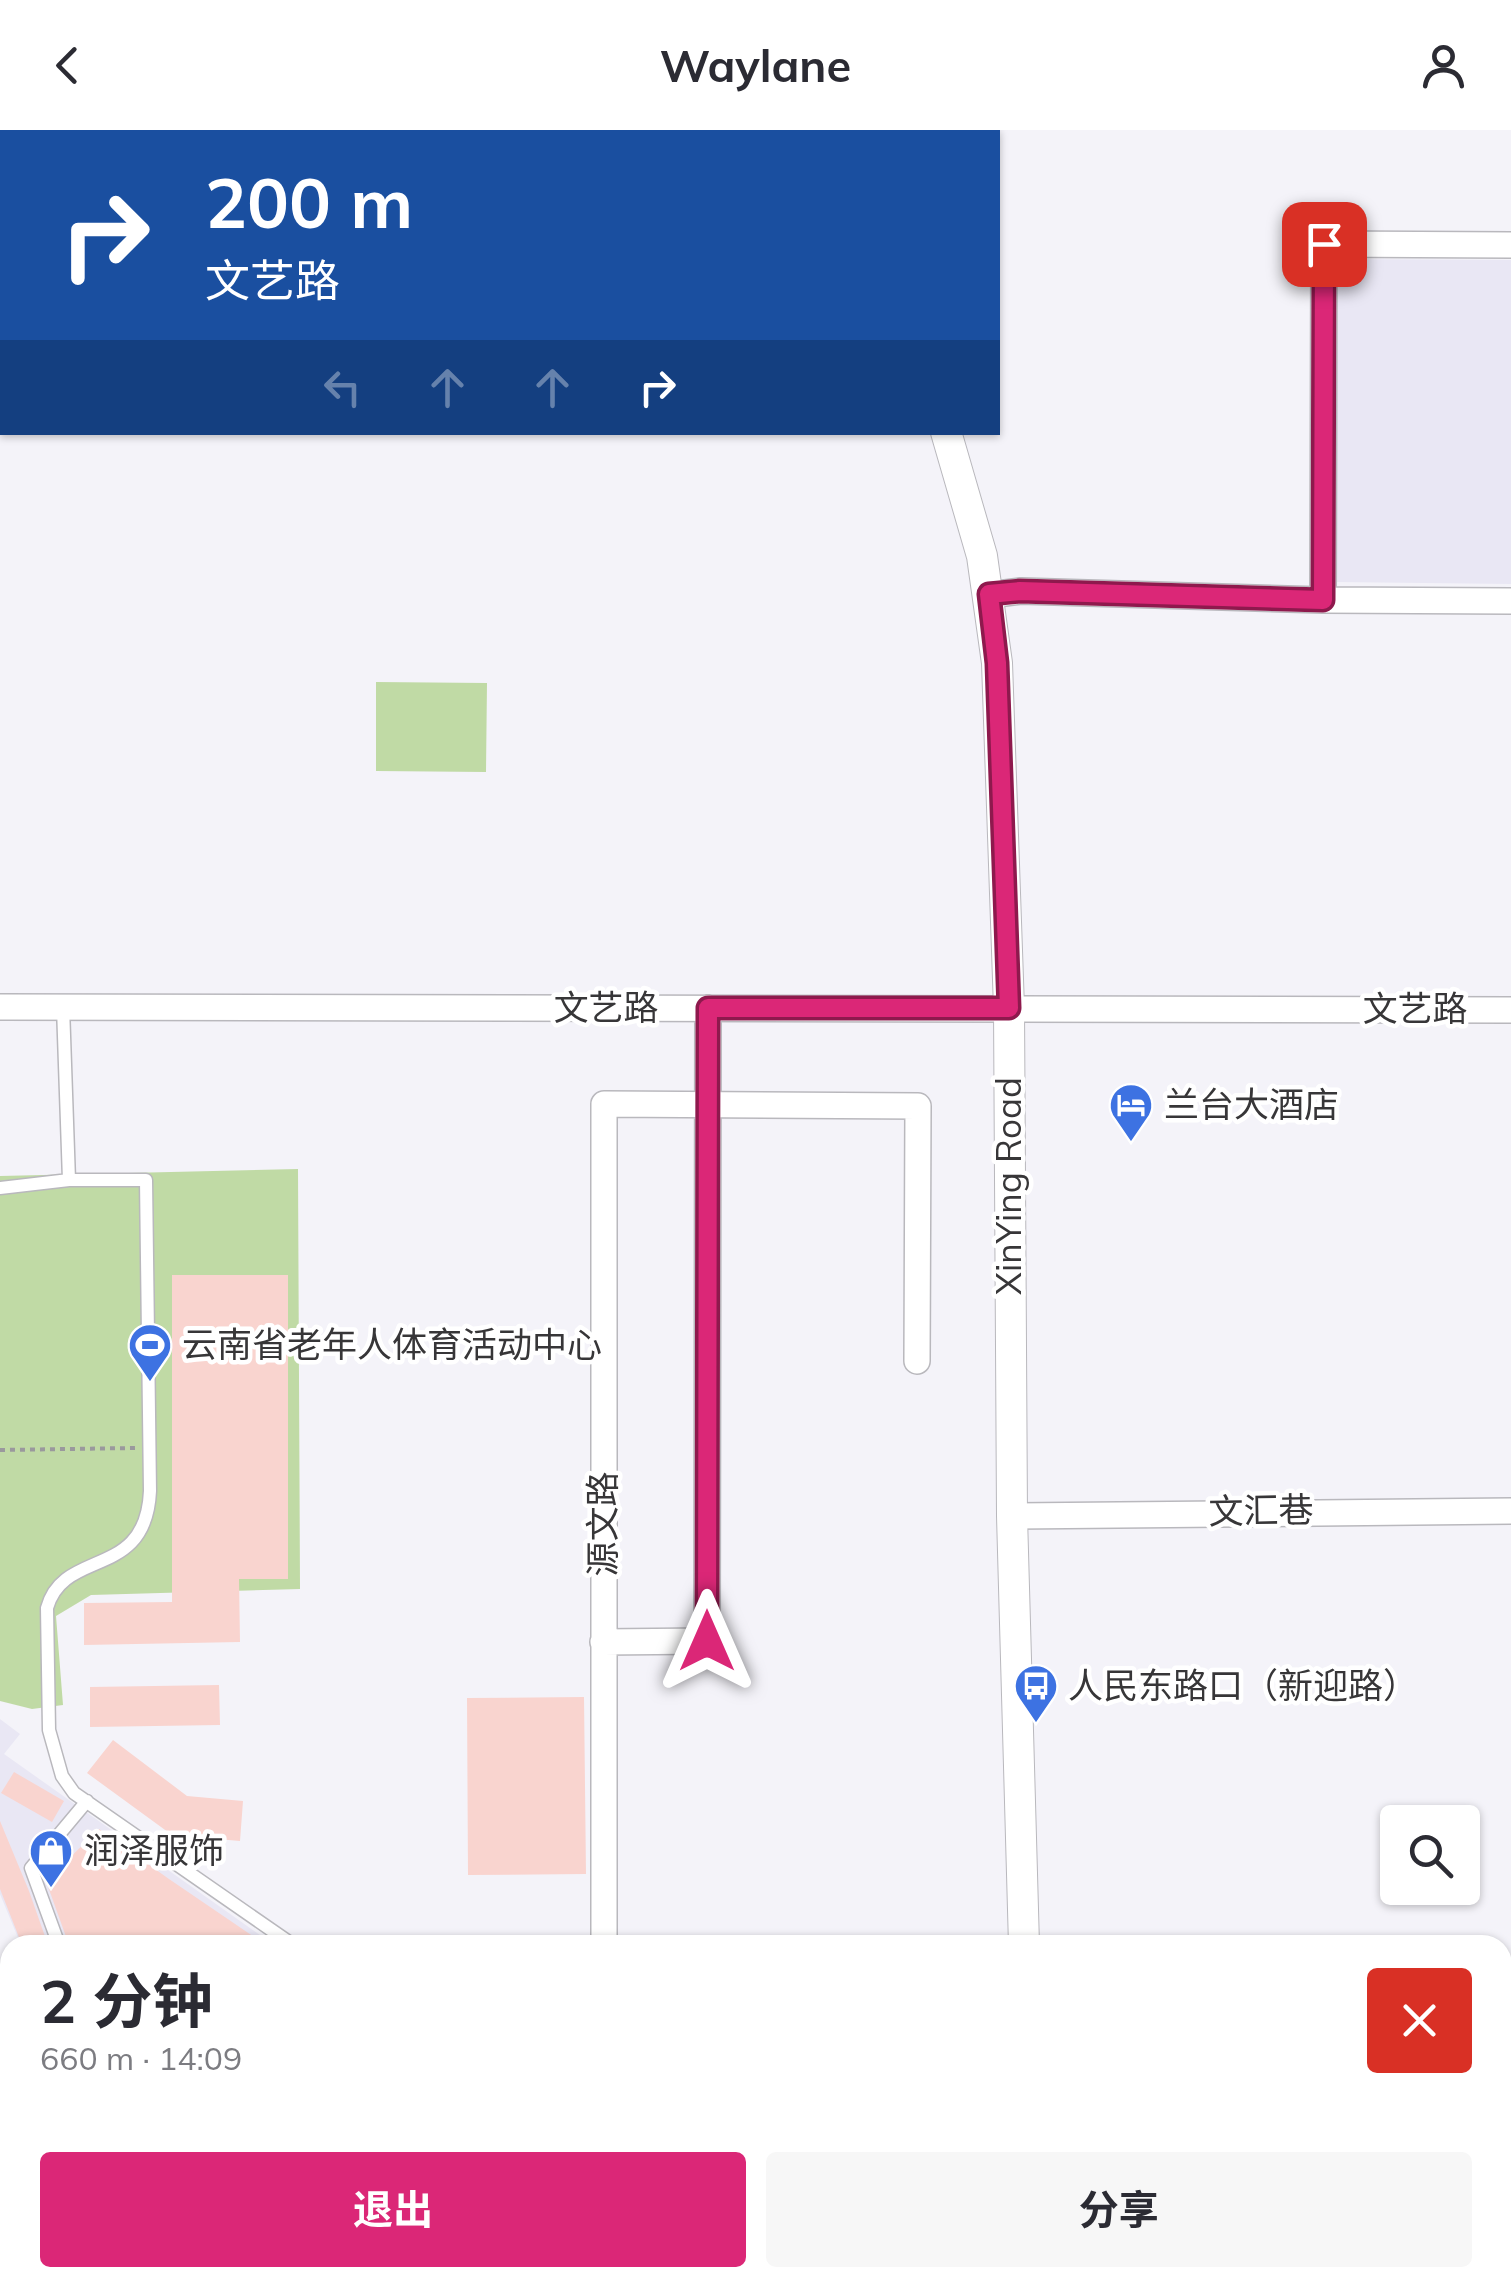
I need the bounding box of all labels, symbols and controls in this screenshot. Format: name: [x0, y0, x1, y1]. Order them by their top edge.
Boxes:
text: Waylane: [660, 37, 851, 93]
icon: back: [40, 38, 95, 93]
icon: person: [1416, 38, 1471, 93]
text: 200 m: [205, 158, 413, 246]
icon: right: [40, 170, 170, 300]
pin: [1282, 202, 1367, 287]
icon: arrive: [1297, 217, 1352, 272]
text: 文艺路: [205, 252, 340, 308]
icon: left: [315, 360, 370, 415]
icon: ahead: [420, 360, 475, 415]
icon: ahead: [525, 360, 580, 415]
icon: right: [630, 360, 685, 415]
street label: 文艺路: [553, 985, 659, 1029]
street label: 文艺路: [1362, 986, 1468, 1030]
street label: XinYing Road: [986, 1077, 1030, 1295]
hotel icon: 兰台大酒店: [1108, 1082, 1154, 1143]
place label: 兰台大酒店: [1164, 1082, 1339, 1126]
sports icon: 云南省老年人体育活动中心: [127, 1322, 173, 1383]
place label: 云南省老年人体育活动中心: [182, 1322, 602, 1366]
street label: 源文路: [580, 1471, 624, 1577]
street label: 文汇巷: [1208, 1487, 1314, 1533]
position arrow: [655, 1589, 759, 1693]
bus stop icon: 人民东路口（新迎路）: [1013, 1663, 1059, 1724]
place label: 人民东路口（新迎路）: [1068, 1663, 1418, 1707]
map controls: [1380, 1805, 1480, 1905]
button: search: [1380, 1805, 1480, 1905]
shop icon: 润泽服饰: [28, 1828, 74, 1889]
place label: 润泽服饰: [84, 1828, 224, 1872]
text: 2 分钟: [40, 1963, 212, 2038]
button: close: [1367, 1968, 1472, 2073]
text: 660 m · 14:09: [40, 2038, 242, 2078]
button: 退出: [40, 2152, 746, 2267]
button: 分享: [766, 2152, 1472, 2267]

